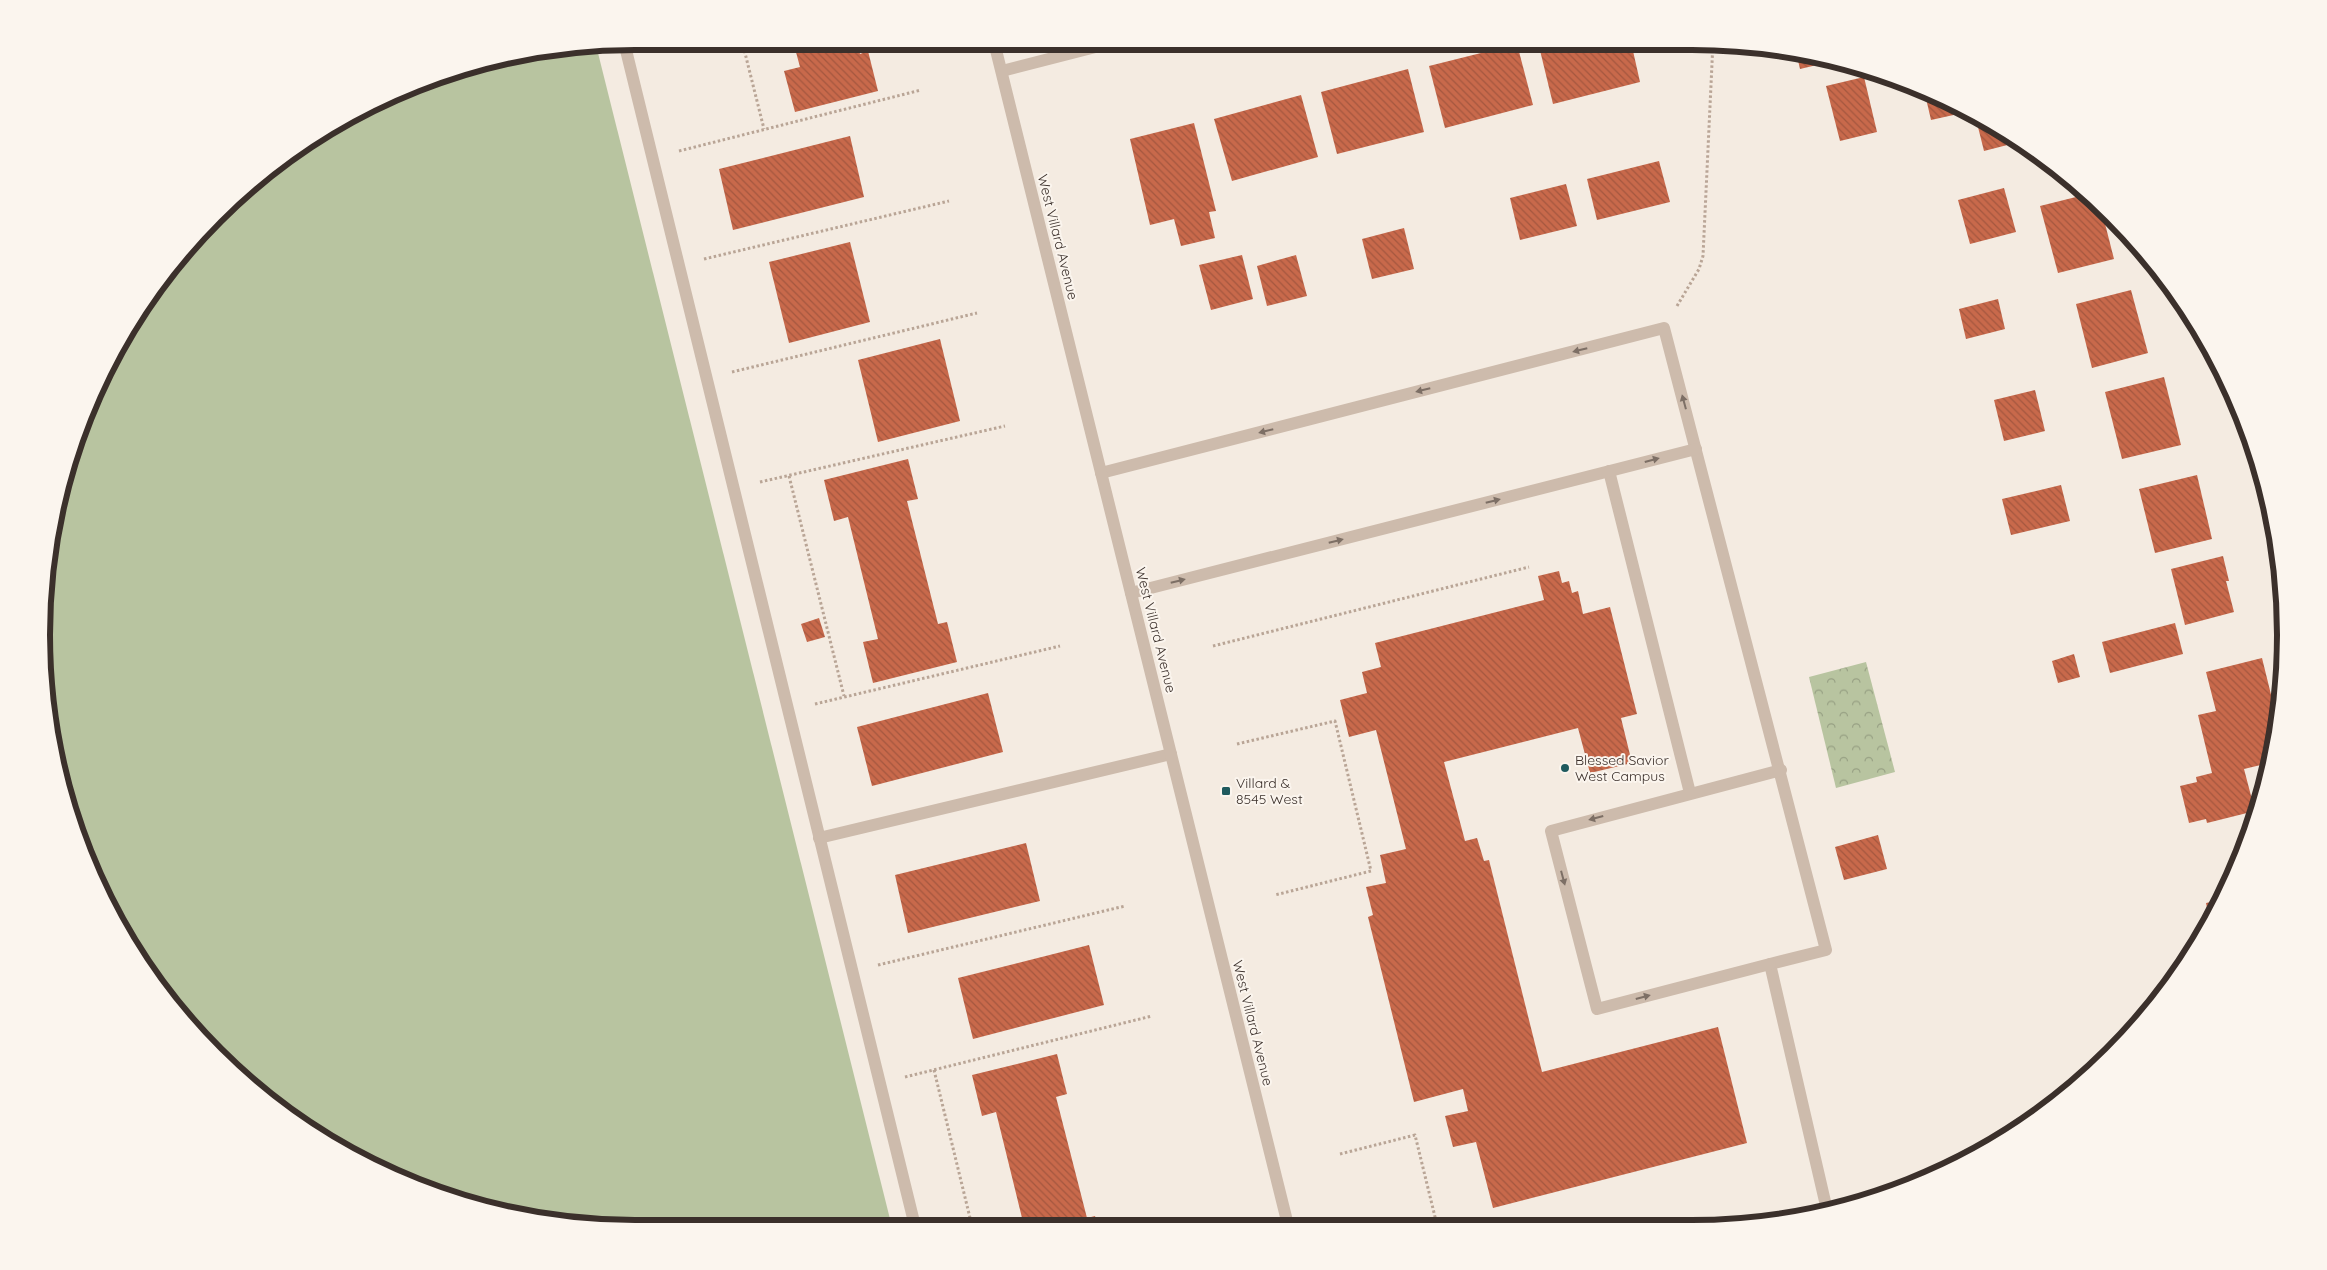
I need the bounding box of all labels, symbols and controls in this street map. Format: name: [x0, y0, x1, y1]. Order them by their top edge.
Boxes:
street label: West Villard Avenue: [1034, 172, 1082, 302]
one-way arrow: [1573, 346, 1588, 354]
one-way arrow: [1415, 387, 1430, 395]
one-way arrow: [1679, 394, 1687, 409]
one-way arrow: [1258, 427, 1273, 435]
one-way arrow: [1645, 456, 1660, 464]
one-way arrow: [1486, 497, 1501, 505]
one-way arrow: [1328, 537, 1343, 545]
street label: West Villard Avenue: [1132, 565, 1180, 695]
one-way arrow: [1171, 577, 1186, 585]
place label: Blessed Savior West Campus: [1575, 751, 1669, 785]
marker: Blessed Savior West Campus: [1559, 762, 1571, 774]
place label: Villard & 8545 West: [1236, 774, 1303, 808]
marker: Villard & 8545 West: [1220, 785, 1232, 797]
one-way arrow: [1589, 815, 1604, 823]
one-way arrow: [1559, 871, 1567, 886]
street label: West Villard Avenue: [1229, 958, 1277, 1088]
one-way arrow: [1636, 993, 1651, 1001]

